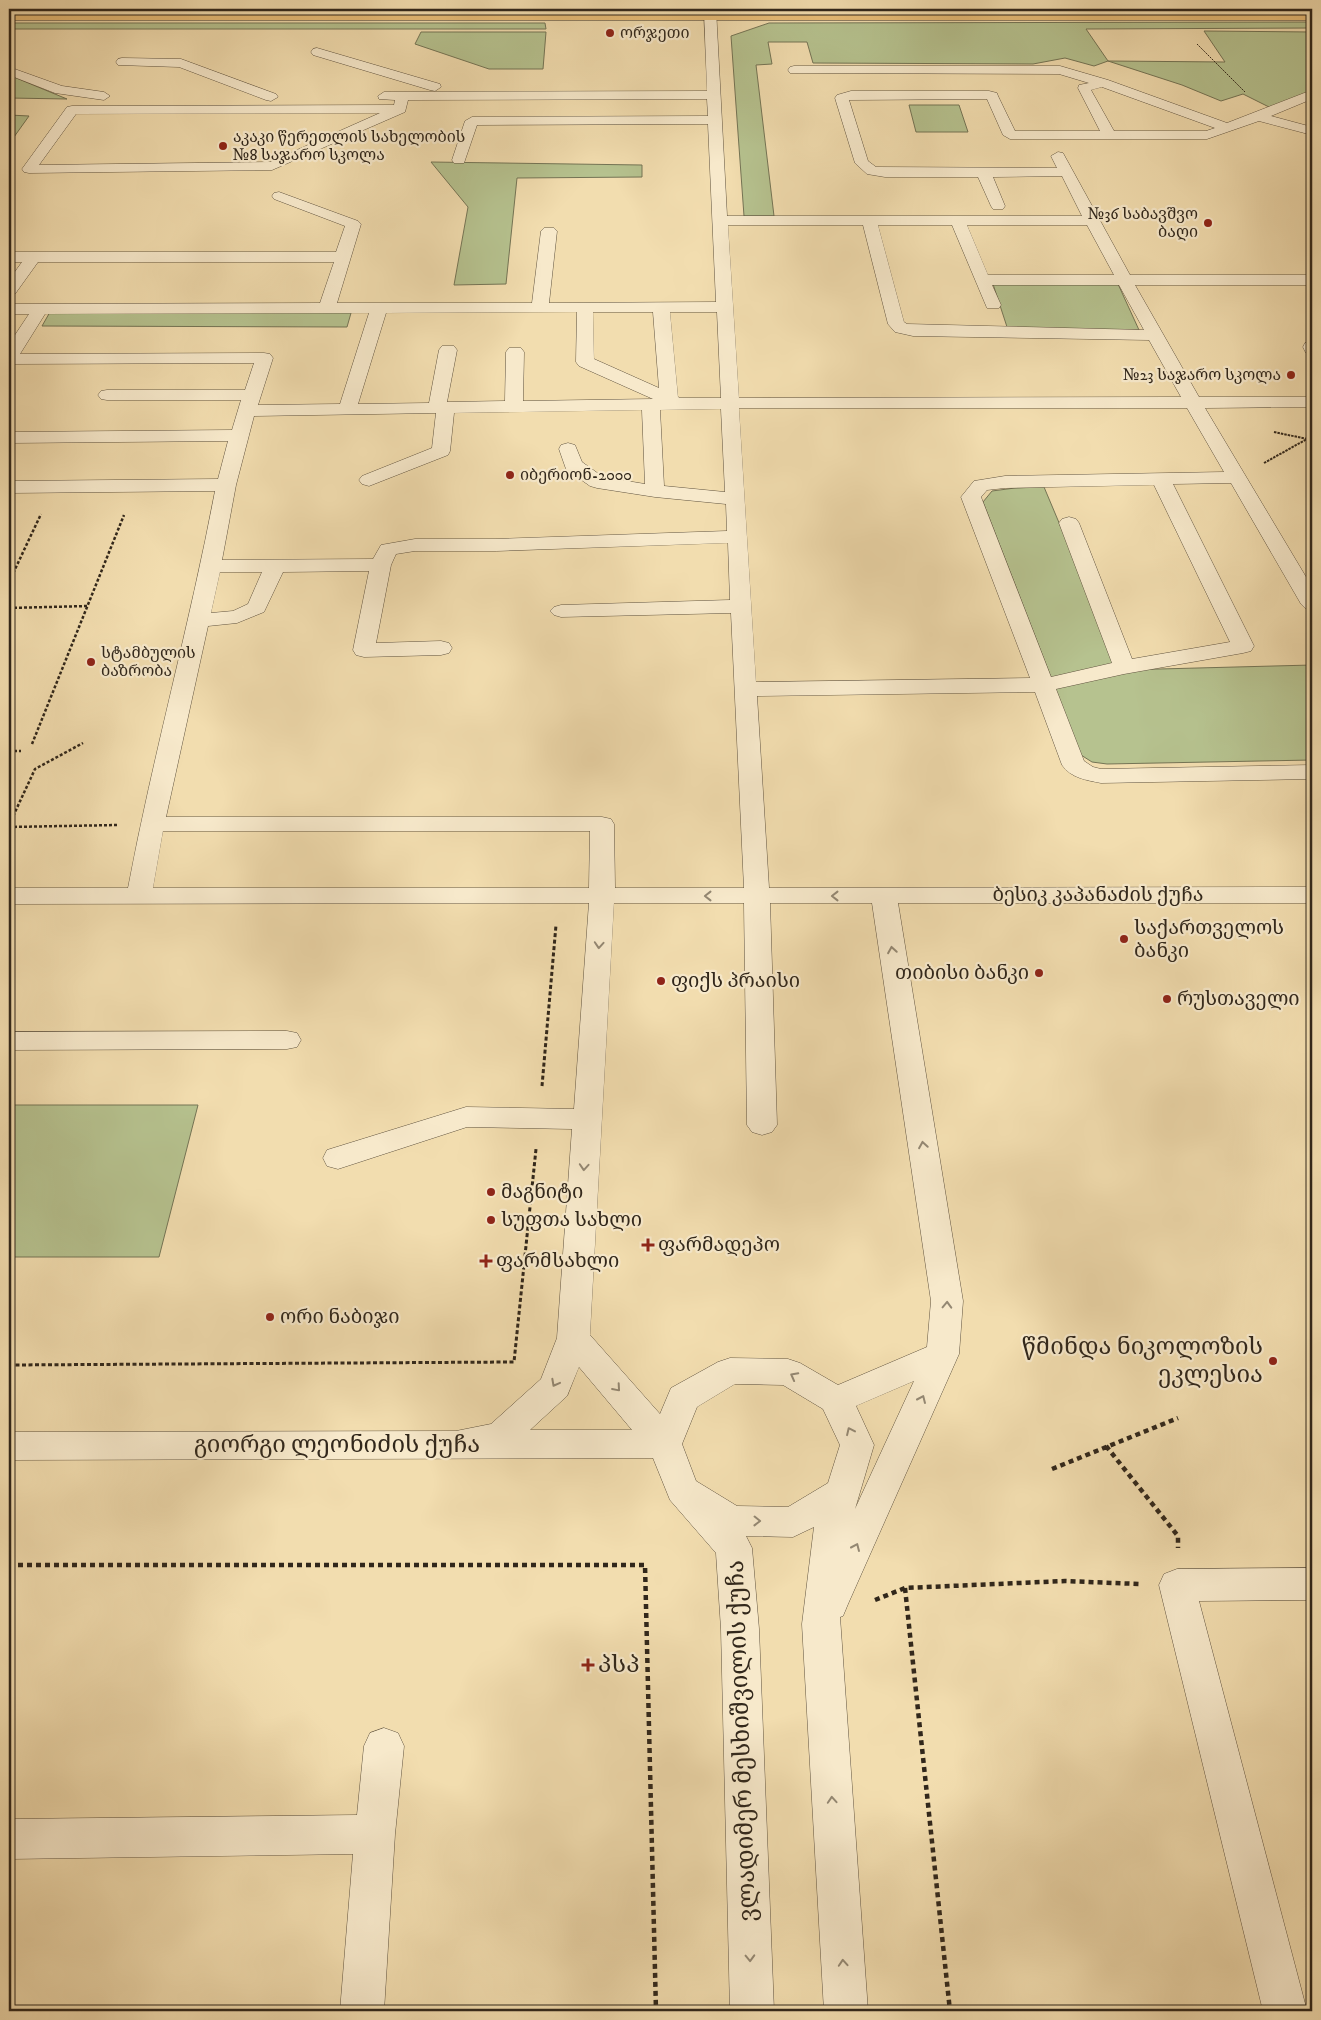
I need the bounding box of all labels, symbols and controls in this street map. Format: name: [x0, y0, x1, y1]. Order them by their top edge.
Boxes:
place label: ორჯეთი: [620, 23, 690, 43]
marker: ორჯეთი: [604, 27, 616, 39]
place label: აკაკი წერეთლის სახელობის №8 საჯარო სკოლა: [233, 127, 465, 165]
marker: აკაკი წერეთლის სახელობის №8 საჯარო სკოლა: [217, 140, 229, 152]
place label: №36 საბავშვო ბაღი: [1088, 204, 1198, 242]
marker: №36 საბავშვო ბაღი: [1202, 217, 1214, 229]
place label: №23 საჯარო სკოლა: [1123, 365, 1281, 385]
marker: №23 საჯარო სკოლა: [1285, 369, 1297, 381]
place label: იბერიონ-2000: [520, 465, 632, 485]
marker: იბერიონ-2000: [504, 469, 516, 481]
place label: სტამბულის ბაზრობა: [101, 643, 196, 681]
marker: სტამბულის ბაზრობა: [85, 656, 97, 668]
street label: ბესიკ კაპანაძის ქუჩა: [992, 883, 1204, 908]
one-way arrow: [704, 891, 712, 901]
one-way arrow: [831, 891, 838, 901]
place label: საქართველოს ბანკი: [1134, 916, 1284, 964]
marker: საქართველოს ბანკი: [1118, 933, 1130, 945]
one-way arrow: [593, 941, 604, 949]
one-way arrow: [888, 945, 898, 954]
place label: თიბისი ბანკი: [895, 961, 1029, 986]
marker: თიბისი ბანკი: [1033, 967, 1045, 979]
place label: ფიქს პრაისი: [671, 969, 800, 994]
marker: ფიქს პრაისი: [655, 975, 667, 987]
place label: რუსთაველი: [1177, 987, 1300, 1012]
marker: რუსთაველი: [1161, 993, 1173, 1005]
one-way arrow: [918, 1140, 929, 1148]
one-way arrow: [579, 1164, 590, 1172]
place label: მაგნიტი: [501, 1180, 583, 1205]
marker: მაგნიტი: [485, 1186, 497, 1198]
place label: სუფთა სახლი: [501, 1208, 642, 1233]
marker: სუფთა სახლი: [485, 1214, 497, 1226]
place label: ფარმადეპო: [658, 1233, 780, 1258]
marker: ფარმადეპო: [642, 1239, 654, 1251]
place label: ფარმსახლი: [496, 1249, 619, 1274]
marker: ფარმსახლი: [480, 1255, 492, 1267]
one-way arrow: [941, 1301, 952, 1309]
place label: ორი ნაბიჯი: [280, 1305, 400, 1330]
marker: ორი ნაბიჯი: [264, 1311, 276, 1323]
place label: წმინდა ნიკოლოზის ეკლესია: [1022, 1332, 1263, 1390]
marker: წმინდა ნიკოლოზის ეკლესია: [1267, 1355, 1279, 1367]
one-way arrow: [790, 1372, 799, 1382]
one-way arrow: [551, 1377, 561, 1386]
one-way arrow: [611, 1382, 620, 1391]
one-way arrow: [916, 1395, 927, 1404]
one-way arrow: [846, 1427, 856, 1436]
street label: გიორგი ლეონიძის ქუჩა: [194, 1430, 480, 1460]
one-way arrow: [753, 1516, 761, 1527]
one-way arrow: [849, 1543, 860, 1552]
street label: ვლადიმერ მესხიშვილის ქუჩა: [721, 1560, 763, 1922]
place label: პსპ: [598, 1650, 640, 1680]
marker: პსპ: [582, 1659, 594, 1671]
one-way arrow: [827, 1796, 838, 1804]
one-way arrow: [745, 1954, 755, 1962]
one-way arrow: [837, 1958, 848, 1966]

